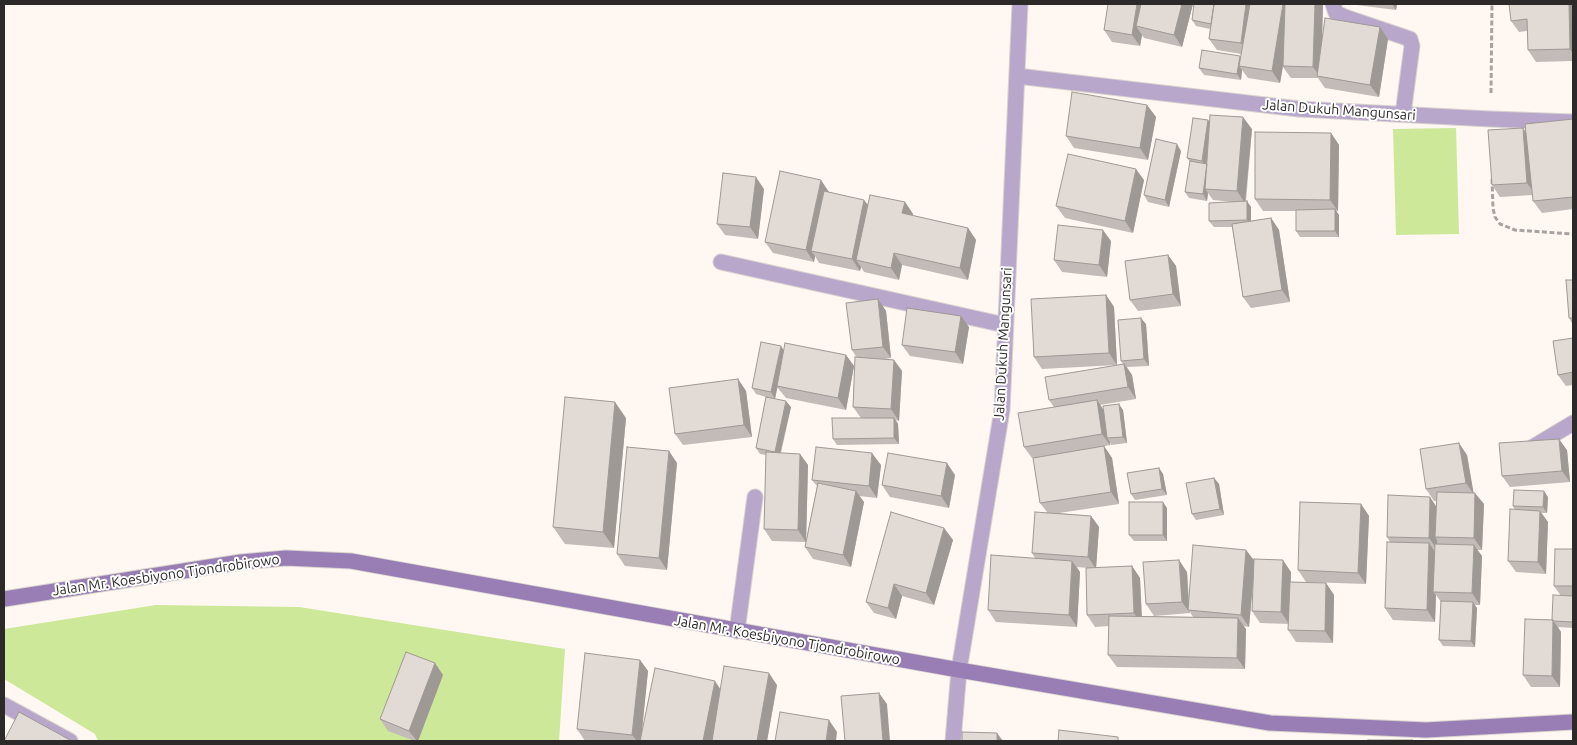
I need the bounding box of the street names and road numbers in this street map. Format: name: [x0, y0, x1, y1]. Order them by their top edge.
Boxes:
street label: Jalan Dukuh Mangunsari: [1262, 96, 1416, 124]
street label: Jalan Dukuh Mangunsari: [991, 267, 1015, 421]
street label: Jalan Mr. Koesbiyono Tjondrobirowo: [51, 551, 281, 599]
street label: Jalan Mr. Koesbiyono Tjondrobirowo: [673, 612, 901, 668]

